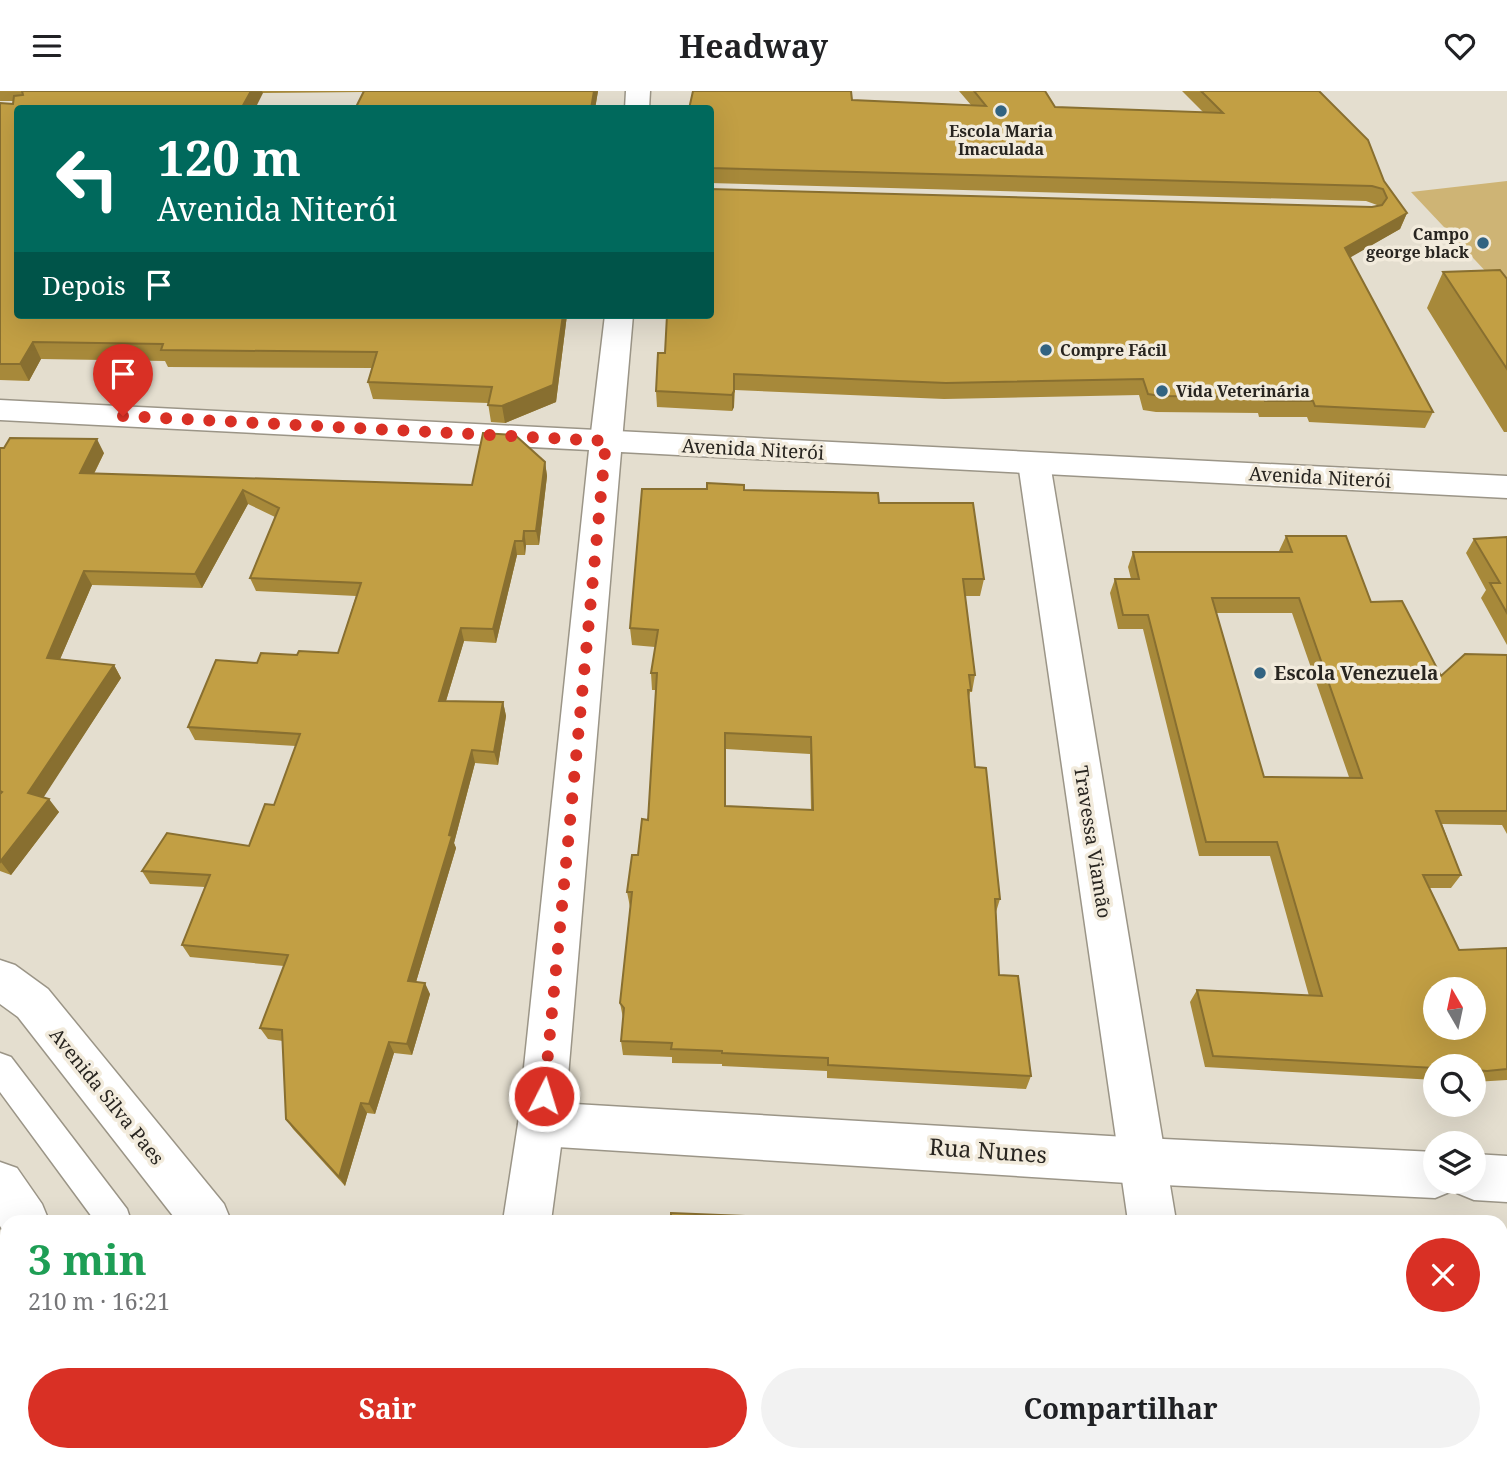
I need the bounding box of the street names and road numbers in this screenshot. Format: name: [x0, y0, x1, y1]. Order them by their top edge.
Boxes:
street label: Avenida Niterói: [681, 432, 825, 466]
street label: Avenida Niterói: [1248, 460, 1392, 494]
street label: Travessa Viamão: [1068, 764, 1118, 920]
street label: Avenida Silva Paes: [44, 1022, 170, 1170]
street label: Rua Nunes: [928, 1130, 1048, 1170]

